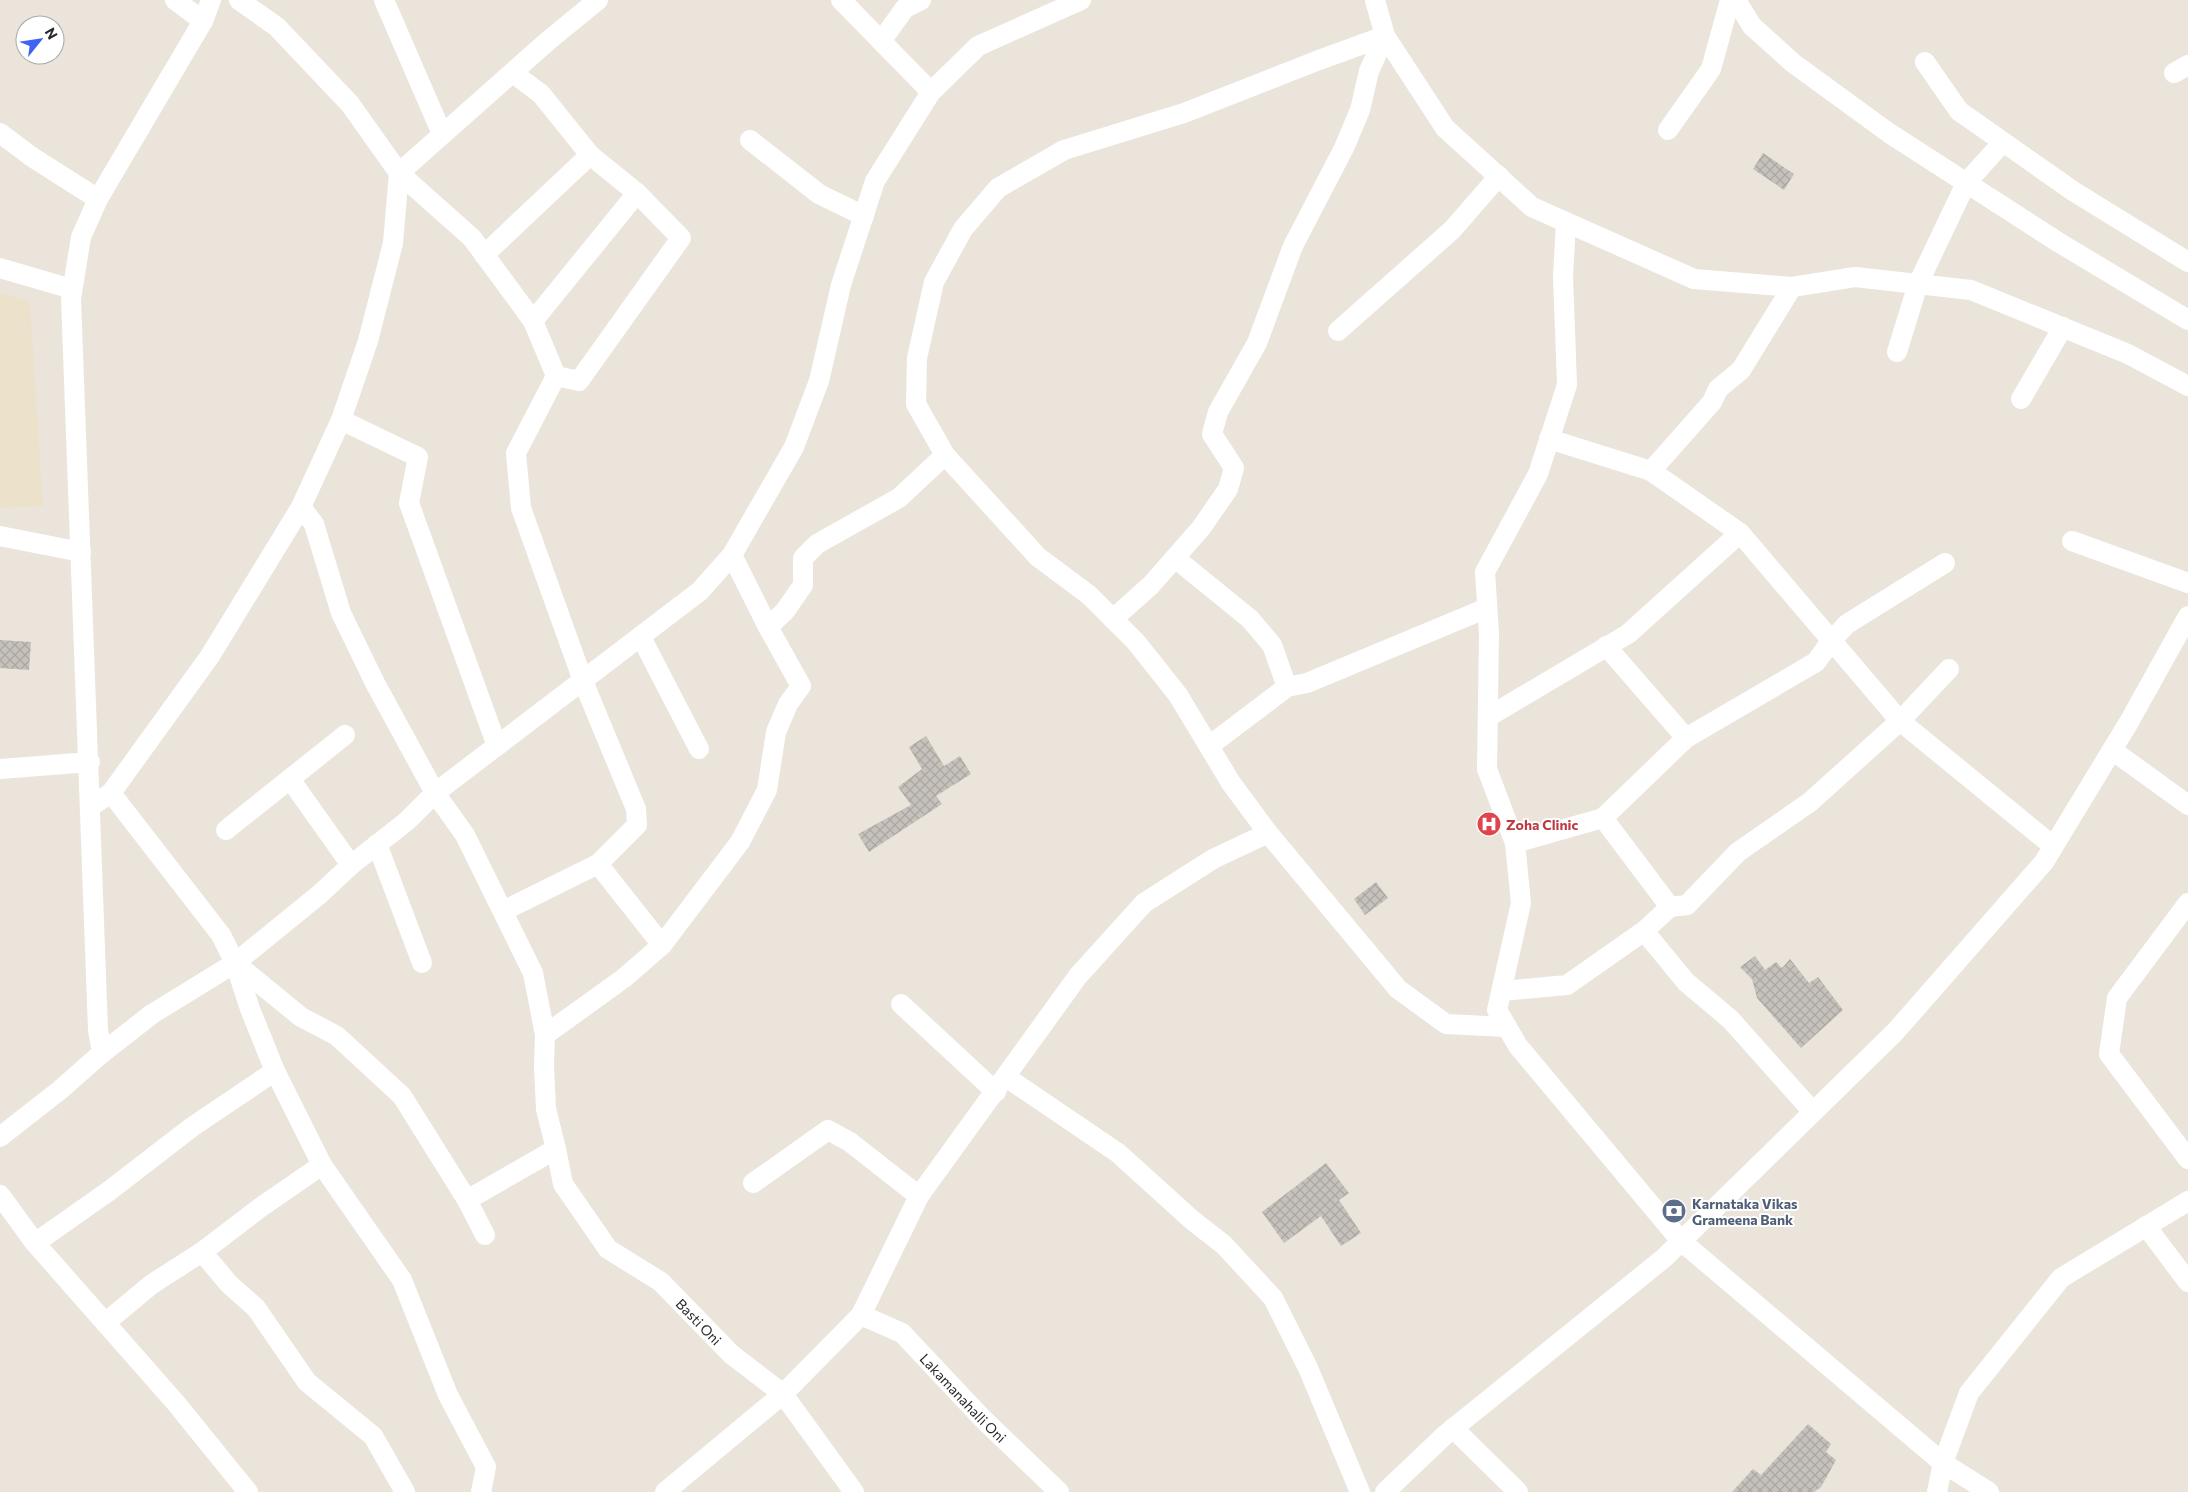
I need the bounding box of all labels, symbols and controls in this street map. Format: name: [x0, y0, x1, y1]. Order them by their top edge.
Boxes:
north arrow: [15, 15, 65, 65]
text: N: [42, 24, 62, 42]
hospital icon: Zoha Clinic: [1476, 811, 1502, 837]
place label: Zoha Clinic: [1506, 816, 1578, 833]
place label: Karnataka Vikas Grameena Bank: [1692, 1195, 1798, 1228]
bank icon: Karnataka Vikas Grameena Bank: [1661, 1198, 1687, 1224]
street label: Basti Oni: [673, 1295, 725, 1348]
street label: Lakamanahalli Oni: [917, 1350, 1010, 1446]

